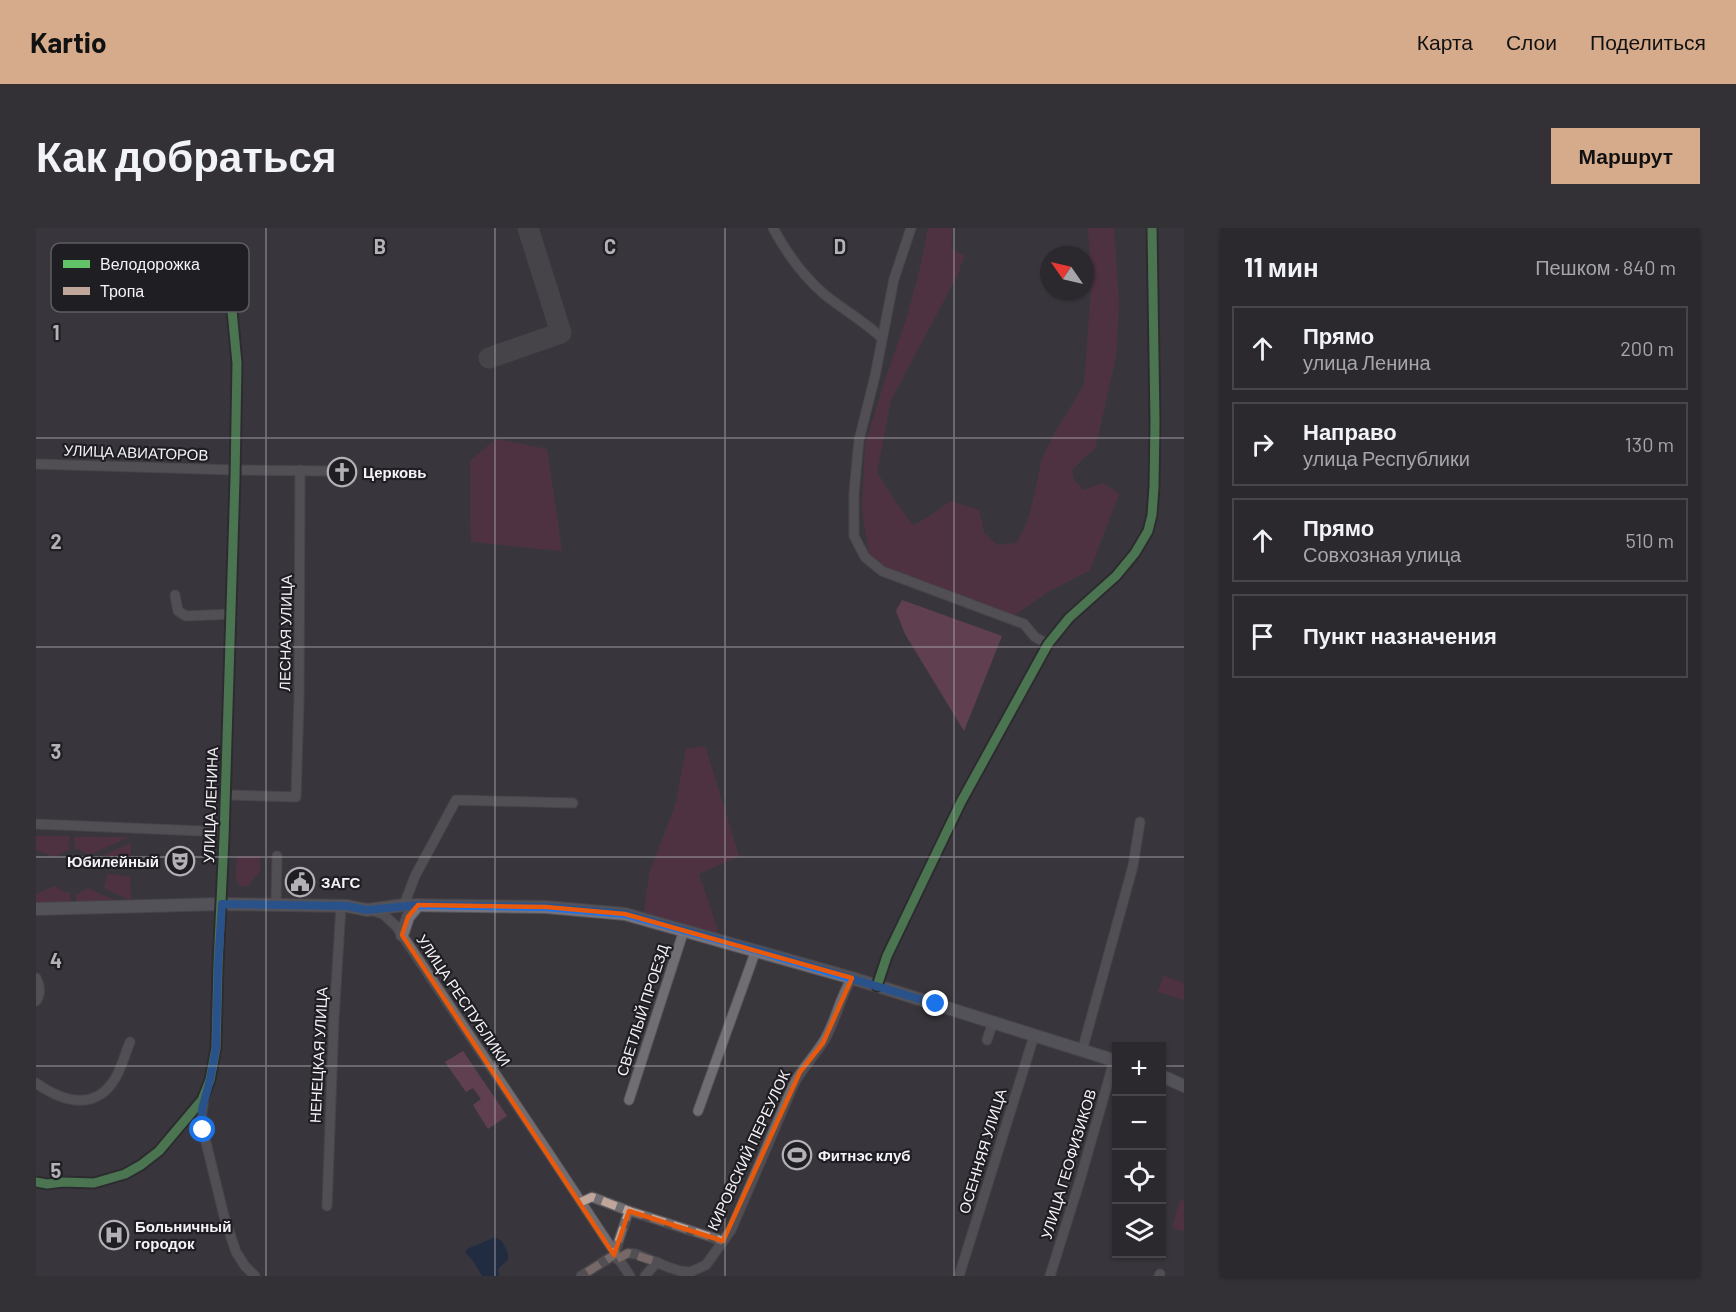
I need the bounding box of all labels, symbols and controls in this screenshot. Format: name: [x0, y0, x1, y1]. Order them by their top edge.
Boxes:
text: Kartio: [30, 25, 107, 59]
text: Карта: [1417, 29, 1473, 54]
text: Слои: [1506, 29, 1557, 54]
text: Поделиться: [1590, 29, 1706, 54]
button: Маршрут: [1551, 128, 1700, 184]
text: Как добраться: [36, 130, 336, 180]
text: B: [374, 234, 386, 258]
text: C: [604, 234, 616, 258]
text: D: [834, 234, 846, 258]
legend: [51, 243, 249, 312]
north arrow: [1040, 246, 1094, 300]
text: 11 мин: [1244, 251, 1319, 282]
text: Велодорожка: [100, 254, 200, 273]
text: Пешком · 840 m: [1535, 255, 1676, 279]
text: Тропа: [100, 281, 144, 300]
text: 1: [52, 320, 60, 344]
text: Прямо: [1303, 322, 1374, 348]
icon: ahead: [1246, 332, 1279, 365]
text: 200 m: [1620, 336, 1674, 360]
text: улица Ленина: [1303, 350, 1431, 374]
text: Направо: [1303, 418, 1397, 444]
icon: right: [1246, 428, 1279, 461]
text: 130 m: [1625, 432, 1674, 456]
street label: УЛИЦА АВИАТОРОВ: [63, 440, 209, 464]
text: улица Республики: [1303, 446, 1470, 470]
church icon: Церковь: [326, 456, 358, 488]
place label: Церковь: [363, 463, 427, 481]
text: Прямо: [1303, 514, 1374, 540]
icon: ahead: [1246, 524, 1279, 557]
text: 510 m: [1625, 528, 1674, 552]
text: 2: [50, 529, 62, 553]
text: Совхозная улица: [1303, 542, 1461, 566]
street label: ЛЕСНАЯ УЛИЦА: [275, 575, 295, 691]
icon: arrive: [1246, 620, 1279, 653]
text: Пункт назначения: [1303, 622, 1497, 648]
text: 3: [51, 739, 61, 763]
street label: УЛИЦА ЛЕНИНА: [199, 747, 221, 863]
theatre icon: Юбилейный: [164, 845, 196, 877]
place label: Юбилейный: [67, 852, 159, 870]
public building icon: ЗАГС: [284, 866, 316, 898]
place label: ЗАГС: [321, 873, 361, 891]
street label: УЛИЦА РЕСПУБЛИКИ: [413, 931, 515, 1069]
street label: СВЕТЛЫЙ ПРОЕЗД: [612, 942, 672, 1078]
text: 4: [50, 948, 62, 972]
street label: НЕНЕЦКАЯ УЛИЦА: [305, 987, 331, 1123]
route end: [922, 990, 948, 1016]
map controls: [1112, 1042, 1166, 1258]
button: +: [1112, 1042, 1166, 1096]
street label: КИРОВСКИЙ ПЕРЕУЛОК: [703, 1067, 793, 1233]
street label: ОСЕННЯЯ УЛИЦА: [954, 1086, 1010, 1216]
street label: УЛИЦА ГЕОФИЗИКОВ: [1037, 1087, 1099, 1241]
button: −: [1112, 1096, 1166, 1150]
route start: [189, 1116, 215, 1142]
sports icon: Фитнэс клуб: [781, 1139, 813, 1171]
place label: Фитнэс клуб: [818, 1146, 911, 1164]
button: locate: [1112, 1150, 1166, 1204]
text: 5: [51, 1158, 62, 1182]
button: layers: [1112, 1204, 1166, 1258]
place label: Больничный городок: [135, 1217, 231, 1252]
hospital icon: Больничный городок: [98, 1219, 130, 1251]

